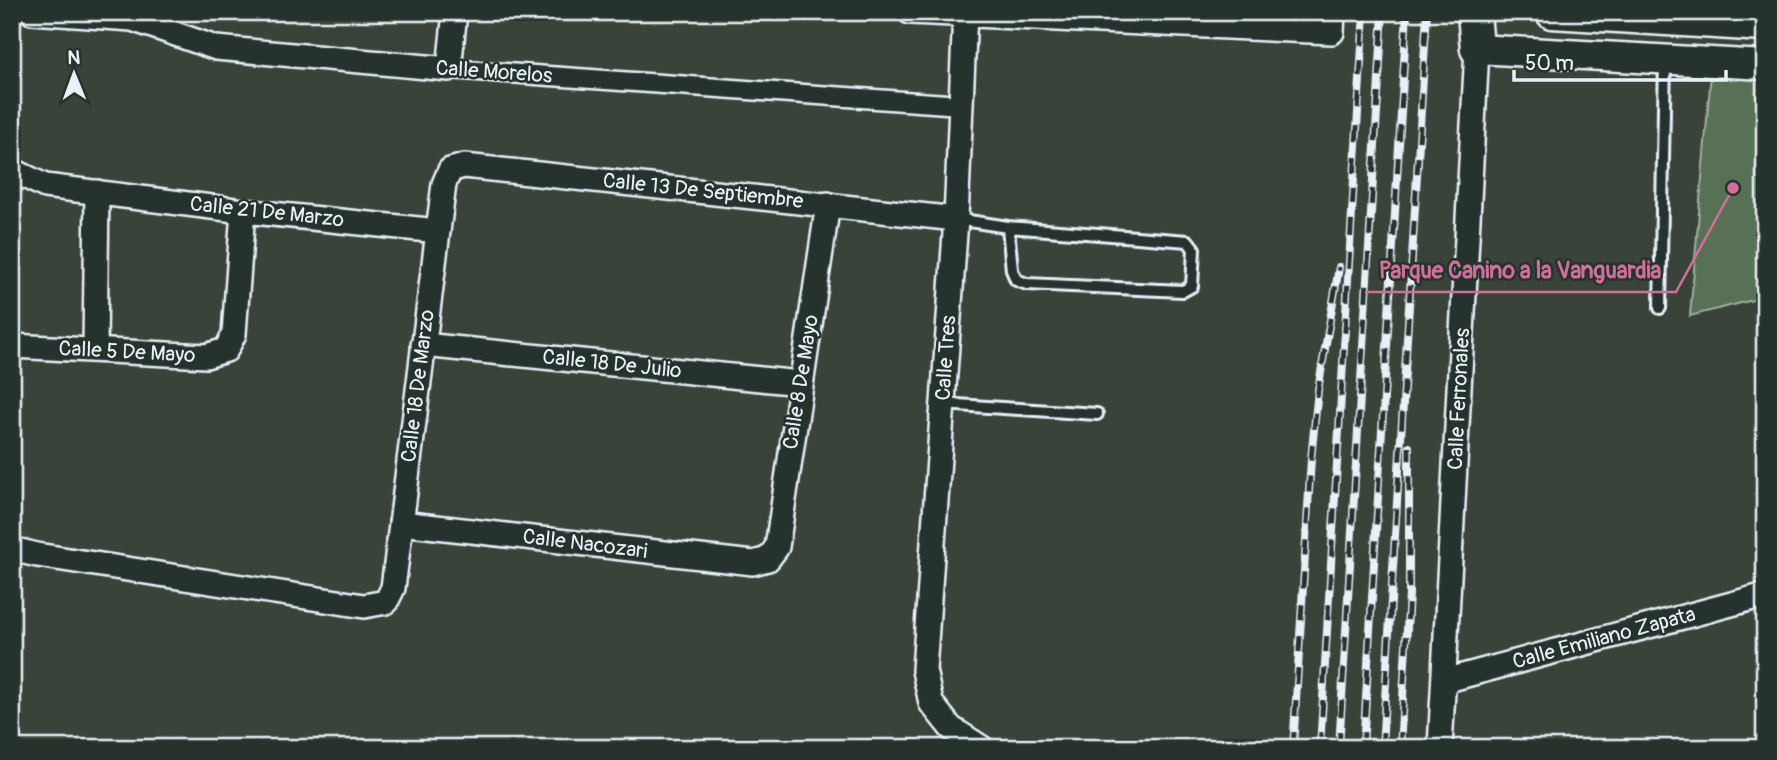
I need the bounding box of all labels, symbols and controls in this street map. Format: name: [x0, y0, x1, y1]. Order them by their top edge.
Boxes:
north arrow: [38, 38, 108, 108]
scale bar: [1514, 38, 1726, 82]
text: N: [67, 46, 80, 70]
text: 50 m: [1525, 50, 1574, 77]
street label: Calle Morelos: [435, 54, 554, 90]
street label: Calle 13 De Septiembre: [601, 167, 805, 215]
street label: Calle 21 De Marzo: [189, 190, 345, 234]
callout: Parque Canino a la Vanguardia: [1365, 248, 1676, 292]
text: Parque Canino a la Vanguardia: [1379, 256, 1662, 285]
street label: Calle 18 De Marzo: [395, 308, 441, 464]
street label: Calle 8 De Mayo: [777, 313, 825, 451]
street label: Calle Tres: [930, 314, 962, 402]
street label: Calle Ferronales: [1442, 327, 1476, 471]
street label: Calle 5 De Mayo: [58, 335, 196, 369]
street label: Calle 18 De Julio: [541, 343, 683, 385]
street label: Calle Nacozari: [521, 523, 649, 565]
street label: Calle Emiliano Zapata: [1510, 601, 1698, 675]

